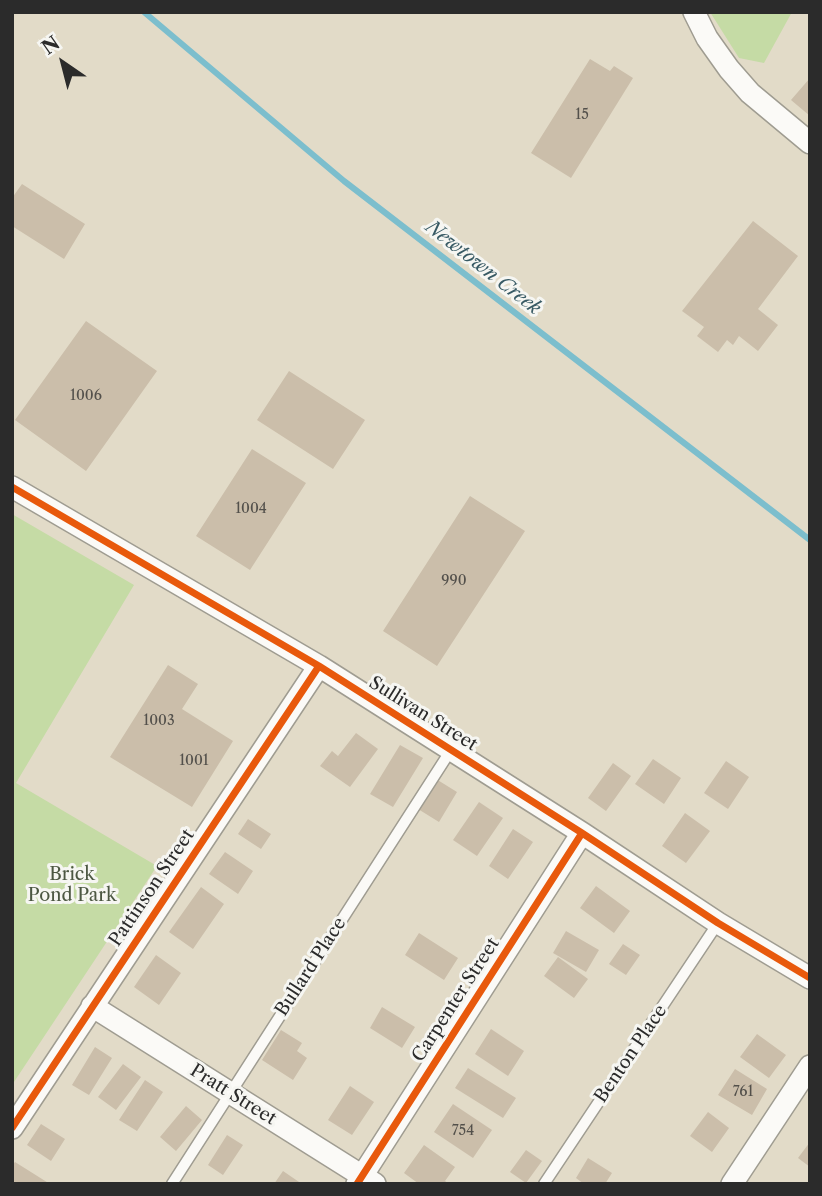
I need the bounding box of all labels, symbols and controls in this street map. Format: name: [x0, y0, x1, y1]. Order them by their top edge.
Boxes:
north arrow: [28, 28, 98, 98]
text: N: [37, 31, 64, 60]
house number: 15: [575, 107, 589, 123]
water label: Newtown Creek: [421, 216, 545, 320]
house number: 1006: [70, 388, 102, 404]
house number: 1004: [235, 501, 267, 517]
house number: 990: [441, 573, 467, 589]
street label: Sullivan Street: [365, 672, 481, 756]
house number: 1003: [143, 713, 175, 729]
house number: 1001: [179, 753, 209, 769]
street label: Pattinson Street: [105, 825, 199, 951]
park label: Brick Pond Park: [28, 864, 116, 906]
street label: Bullard Place: [271, 914, 351, 1020]
street label: Carpenter Street: [408, 934, 504, 1066]
street label: Benton Place: [590, 1001, 672, 1107]
street label: Pratt Street: [186, 1060, 280, 1130]
house number: 761: [733, 1084, 753, 1100]
house number: 754: [452, 1123, 474, 1139]

